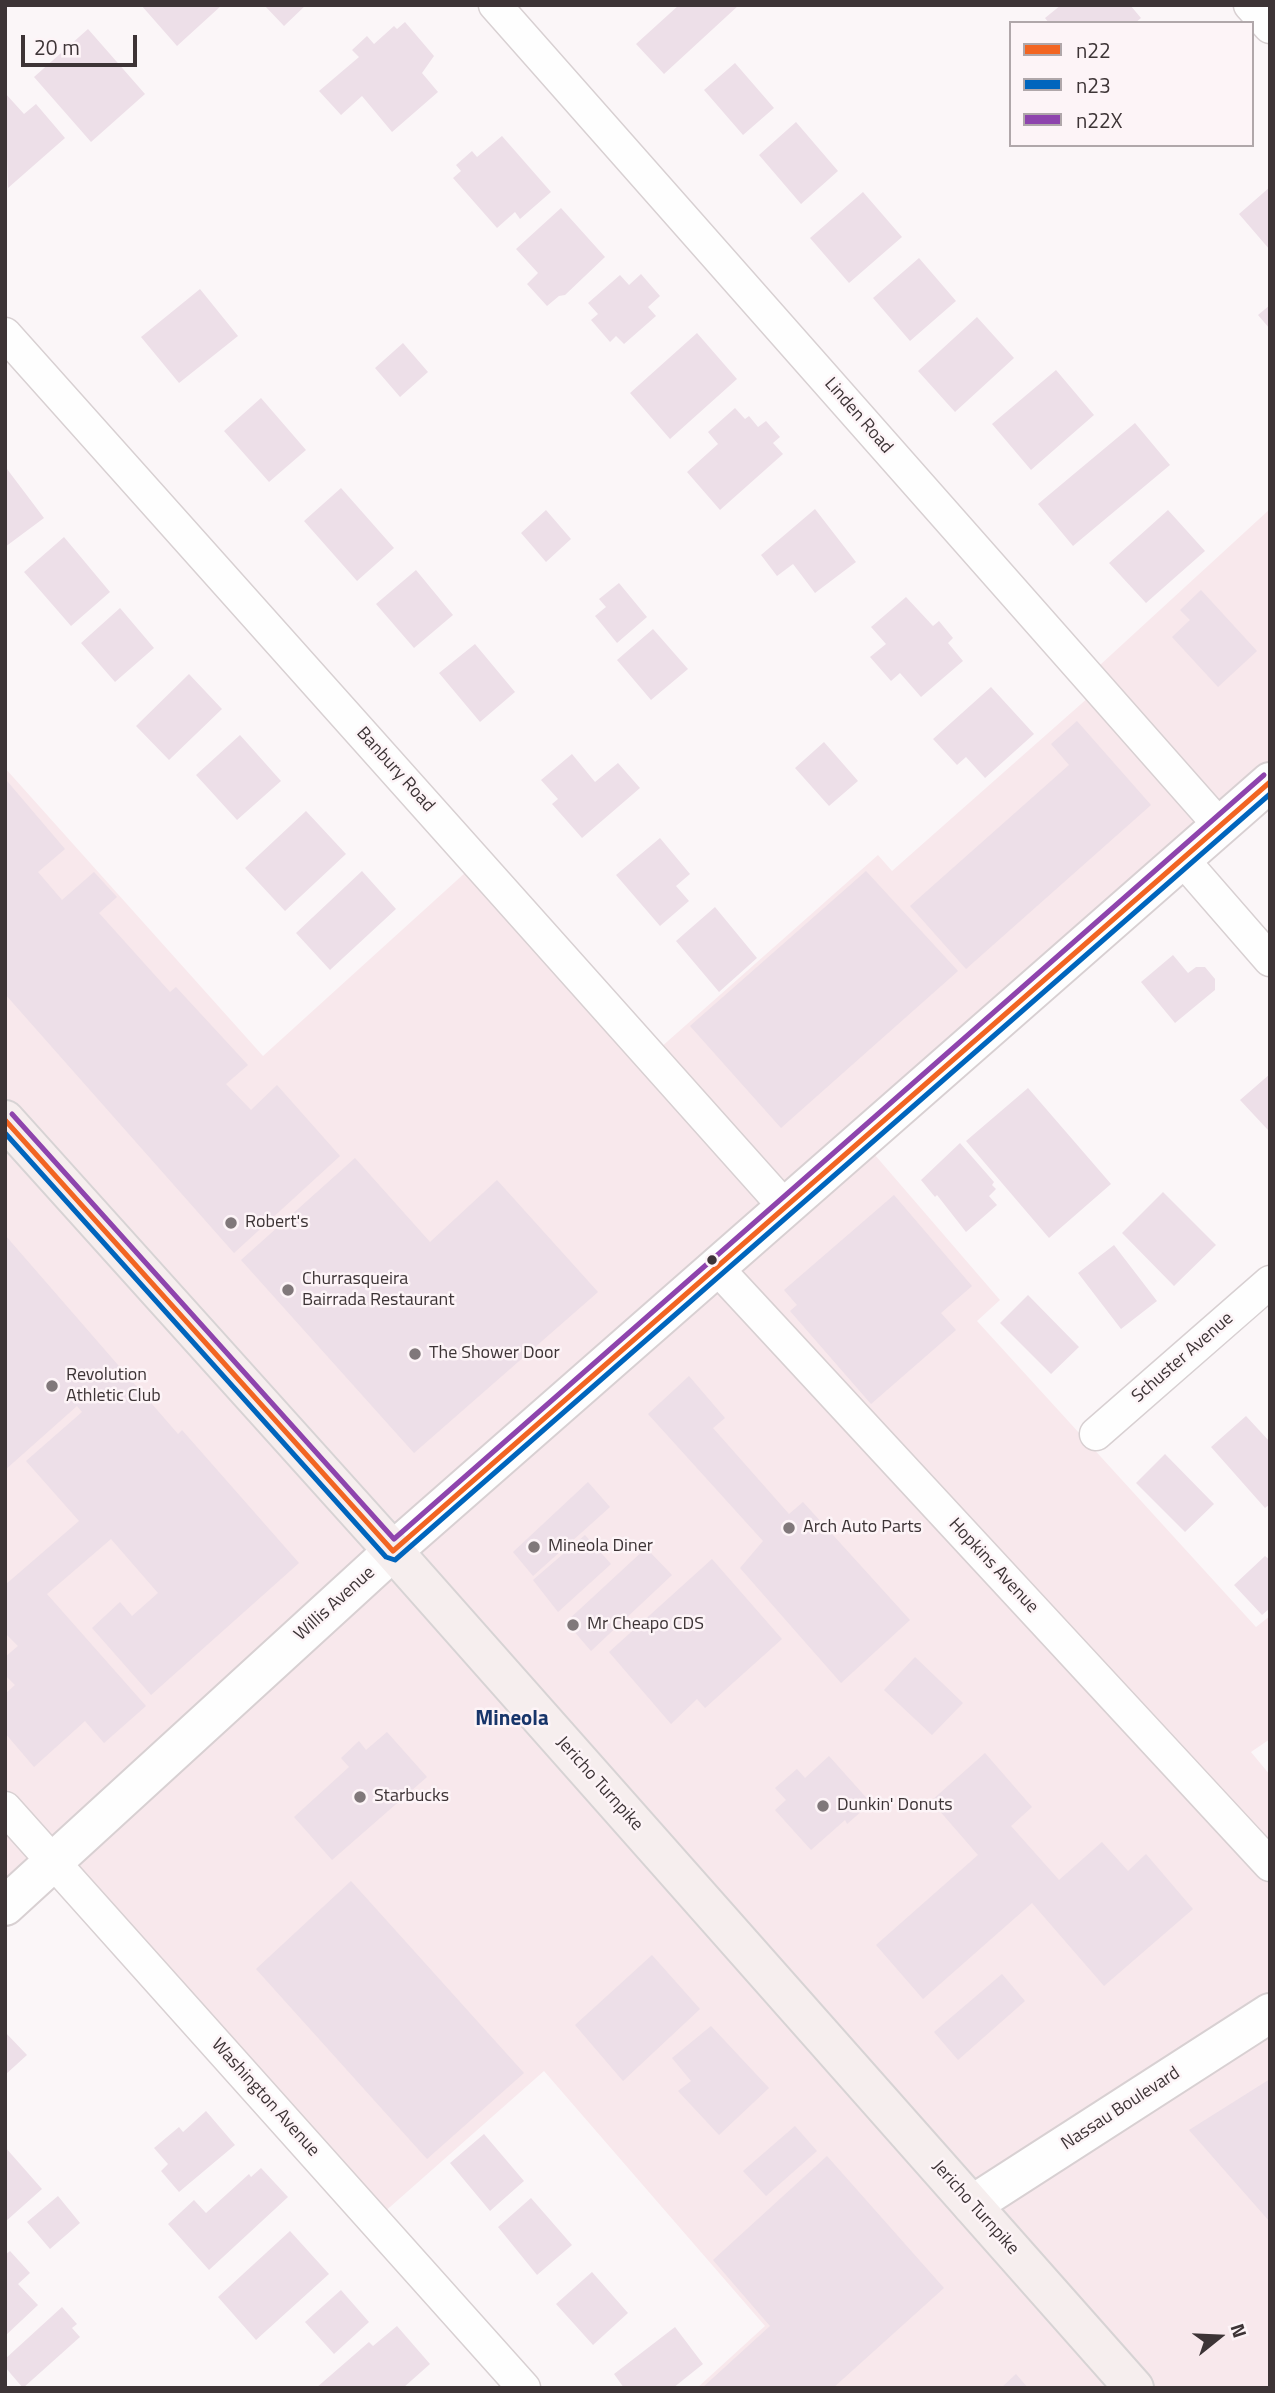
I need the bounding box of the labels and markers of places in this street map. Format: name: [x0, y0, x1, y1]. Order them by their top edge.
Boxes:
place label: Robert's: [245, 1212, 309, 1234]
marker: Robert's: [223, 1215, 239, 1231]
unlabelled marker: [705, 1253, 719, 1267]
place label: Churrasqueira Bairrada Restaurant: [302, 1269, 454, 1312]
marker: Churrasqueira Bairrada Restaurant: [280, 1282, 296, 1298]
place label: The Shower Door: [429, 1343, 560, 1365]
marker: The Shower Door: [407, 1346, 423, 1362]
place label: Revolution Athletic Club: [66, 1365, 161, 1408]
marker: Revolution Athletic Club: [44, 1378, 60, 1394]
place label: Arch Auto Parts: [803, 1517, 922, 1539]
marker: Arch Auto Parts: [781, 1520, 797, 1536]
place label: Mineola Diner: [548, 1536, 653, 1558]
marker: Mineola Diner: [526, 1539, 542, 1555]
place label: Mr Cheapo CDS: [587, 1614, 704, 1636]
marker: Mr Cheapo CDS: [565, 1617, 581, 1633]
place label: Starbucks: [374, 1786, 449, 1808]
marker: Starbucks: [352, 1789, 368, 1805]
place label: Dunkin' Donuts: [837, 1795, 953, 1817]
marker: Dunkin' Donuts: [815, 1798, 831, 1814]

